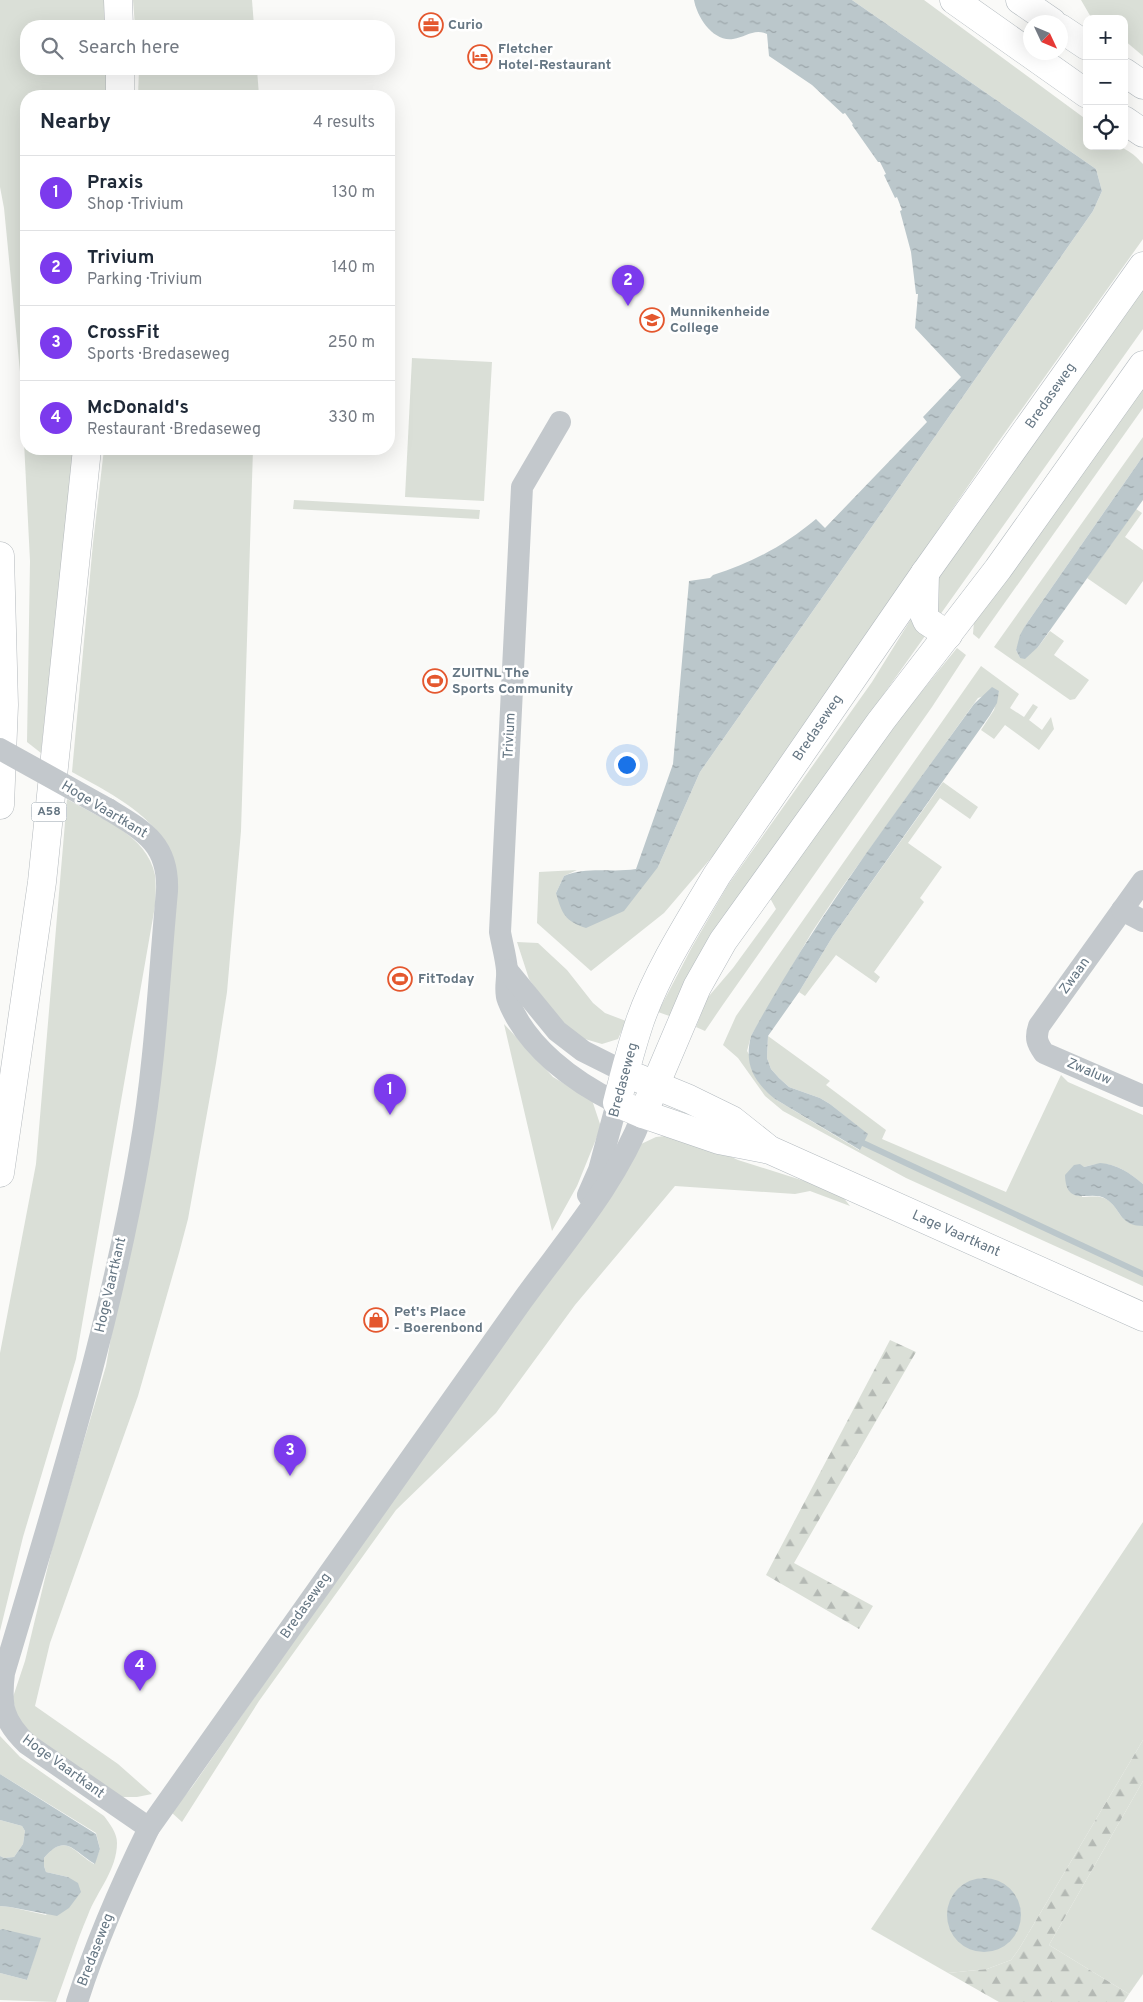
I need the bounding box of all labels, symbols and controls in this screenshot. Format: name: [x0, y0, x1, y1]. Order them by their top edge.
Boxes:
office icon: Curio: [418, 12, 444, 38]
north arrow: [1023, 15, 1068, 60]
map controls: [1083, 15, 1128, 150]
button: +: [1083, 15, 1128, 60]
place label: Curio: [448, 17, 483, 34]
search box: [20, 20, 395, 75]
icon: search: [38, 34, 66, 62]
text: Search here: [78, 36, 180, 60]
place label: Fletcher Hotel-Restaurant: [498, 41, 611, 74]
hotel icon: Fletcher Hotel-Restaurant: [467, 44, 493, 70]
button: −: [1083, 60, 1128, 105]
button: locate: [1083, 105, 1128, 150]
text: Nearby: [40, 109, 111, 136]
text: 4 results: [313, 113, 375, 133]
text: Praxis: [87, 171, 143, 195]
text: 1: [53, 183, 59, 203]
text: 130 m: [332, 183, 375, 203]
text: Shop · Trivium: [87, 195, 184, 215]
text: Trivium: [87, 246, 154, 270]
text: 2: [51, 258, 61, 278]
text: 140 m: [332, 258, 375, 278]
pin: 2: [612, 265, 644, 306]
text: Parking · Trivium: [87, 270, 202, 290]
place label: Munnikenheide College: [670, 304, 770, 337]
school or university icon: Munnikenheide College: [639, 307, 665, 333]
text: CrossFit: [87, 321, 160, 345]
text: 3: [51, 333, 61, 353]
text: 250 m: [328, 333, 375, 353]
text: Sports · Bredaseweg: [87, 345, 230, 365]
street label: Bredaseweg: [1022, 360, 1080, 432]
text: McDonald's: [87, 396, 189, 420]
text: 4: [51, 408, 61, 428]
text: 330 m: [328, 408, 375, 428]
text: Restaurant · Bredaseweg: [87, 420, 261, 440]
place label: ZUITNL The Sports Community: [452, 665, 573, 698]
sports icon: ZUITNL The Sports Community: [422, 668, 448, 694]
street label: Bredaseweg: [790, 691, 846, 765]
street label: Trivium: [500, 712, 520, 760]
your location: [614, 752, 640, 778]
street label: Hoge Vaartkant: [58, 778, 150, 842]
road number: A58: [32, 802, 66, 822]
street label: Zwaan: [1056, 954, 1094, 998]
sports icon: FitToday: [387, 966, 413, 992]
place label: FitToday: [418, 971, 474, 988]
street label: Bredaseweg: [606, 1041, 642, 1119]
street label: Zwaluw: [1064, 1055, 1114, 1089]
pin: 1: [374, 1074, 406, 1115]
street label: Lage Vaartkant: [909, 1207, 1003, 1261]
street label: Hoge Vaartkant: [92, 1236, 130, 1334]
place label: Pet's Place - Boerenbond: [394, 1304, 483, 1337]
shop icon: Pet's Place - Boerenbond: [363, 1307, 389, 1333]
pin: 3: [274, 1435, 306, 1476]
street label: Bredaseweg: [277, 1570, 335, 1642]
pin: 4: [124, 1650, 156, 1691]
street label: Hoge Vaartkant: [19, 1732, 107, 1802]
street label: Bredaseweg: [74, 1911, 118, 1989]

